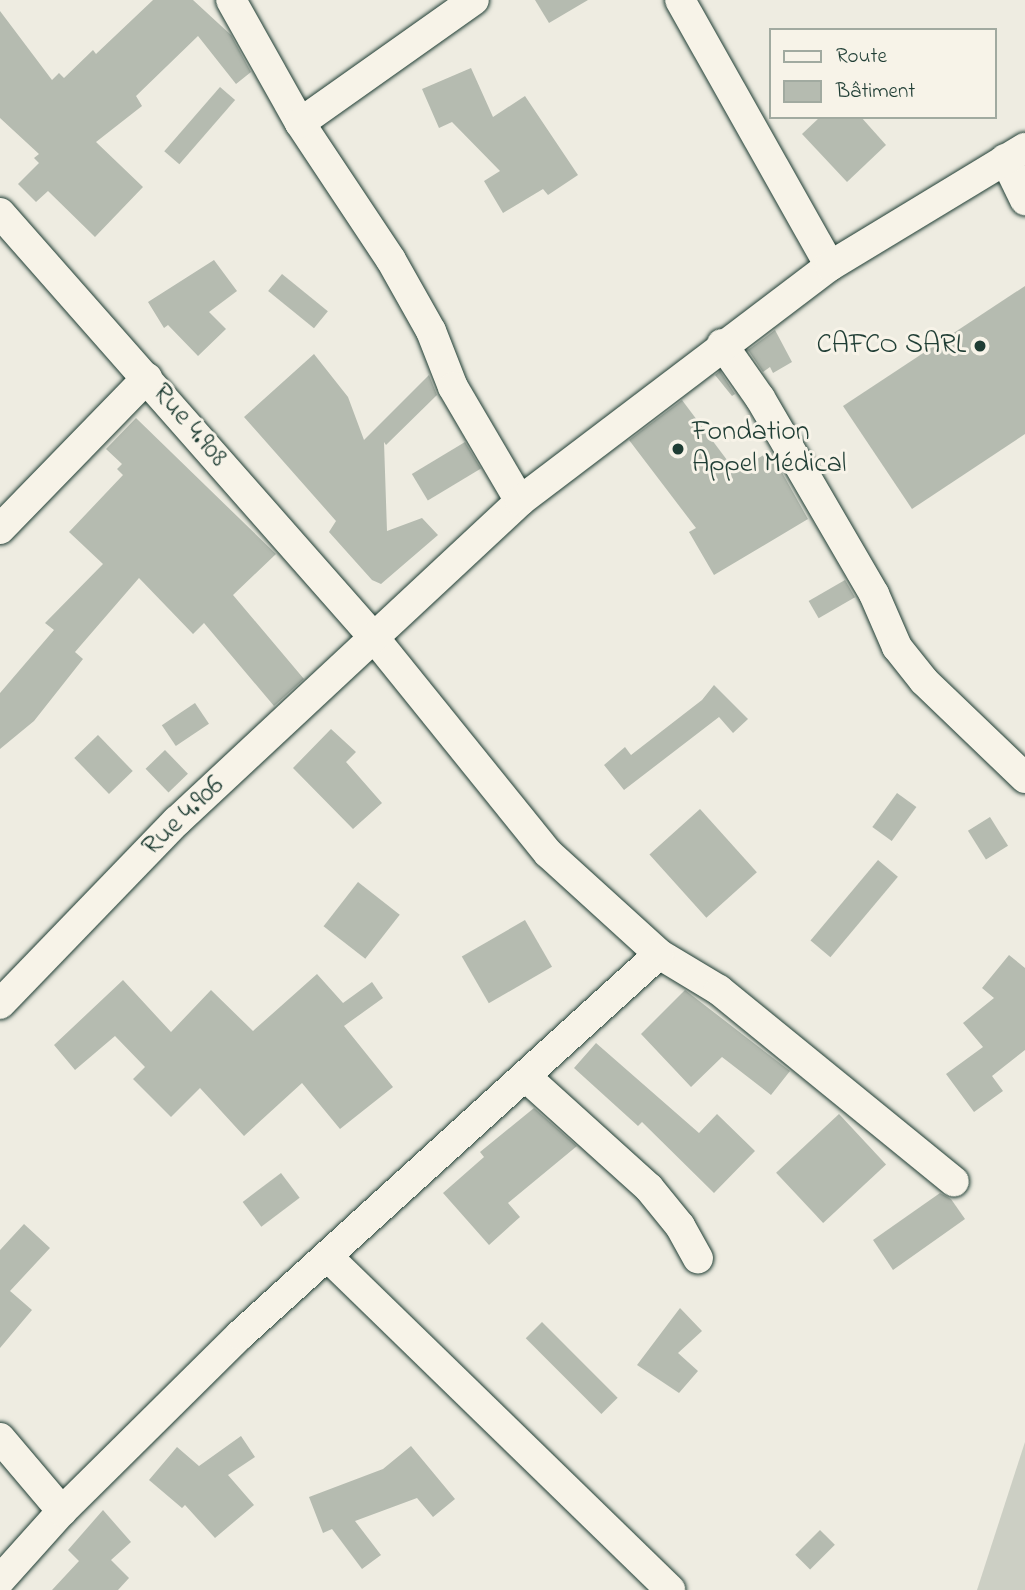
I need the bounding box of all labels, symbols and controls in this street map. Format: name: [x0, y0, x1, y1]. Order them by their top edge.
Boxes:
legend: [769, 28, 997, 119]
text: Route: [836, 42, 887, 72]
text: Bâtiment: [836, 77, 915, 107]
place label: CAFCO SARL: [816, 329, 966, 363]
marker: CAFCO SARL: [972, 338, 988, 354]
street label: Rue 4.908: [144, 378, 234, 474]
place label: Fondation Appel Médical: [692, 416, 847, 482]
marker: Fondation Appel Médical: [670, 441, 686, 457]
street label: Rue 4.906: [136, 770, 232, 864]

